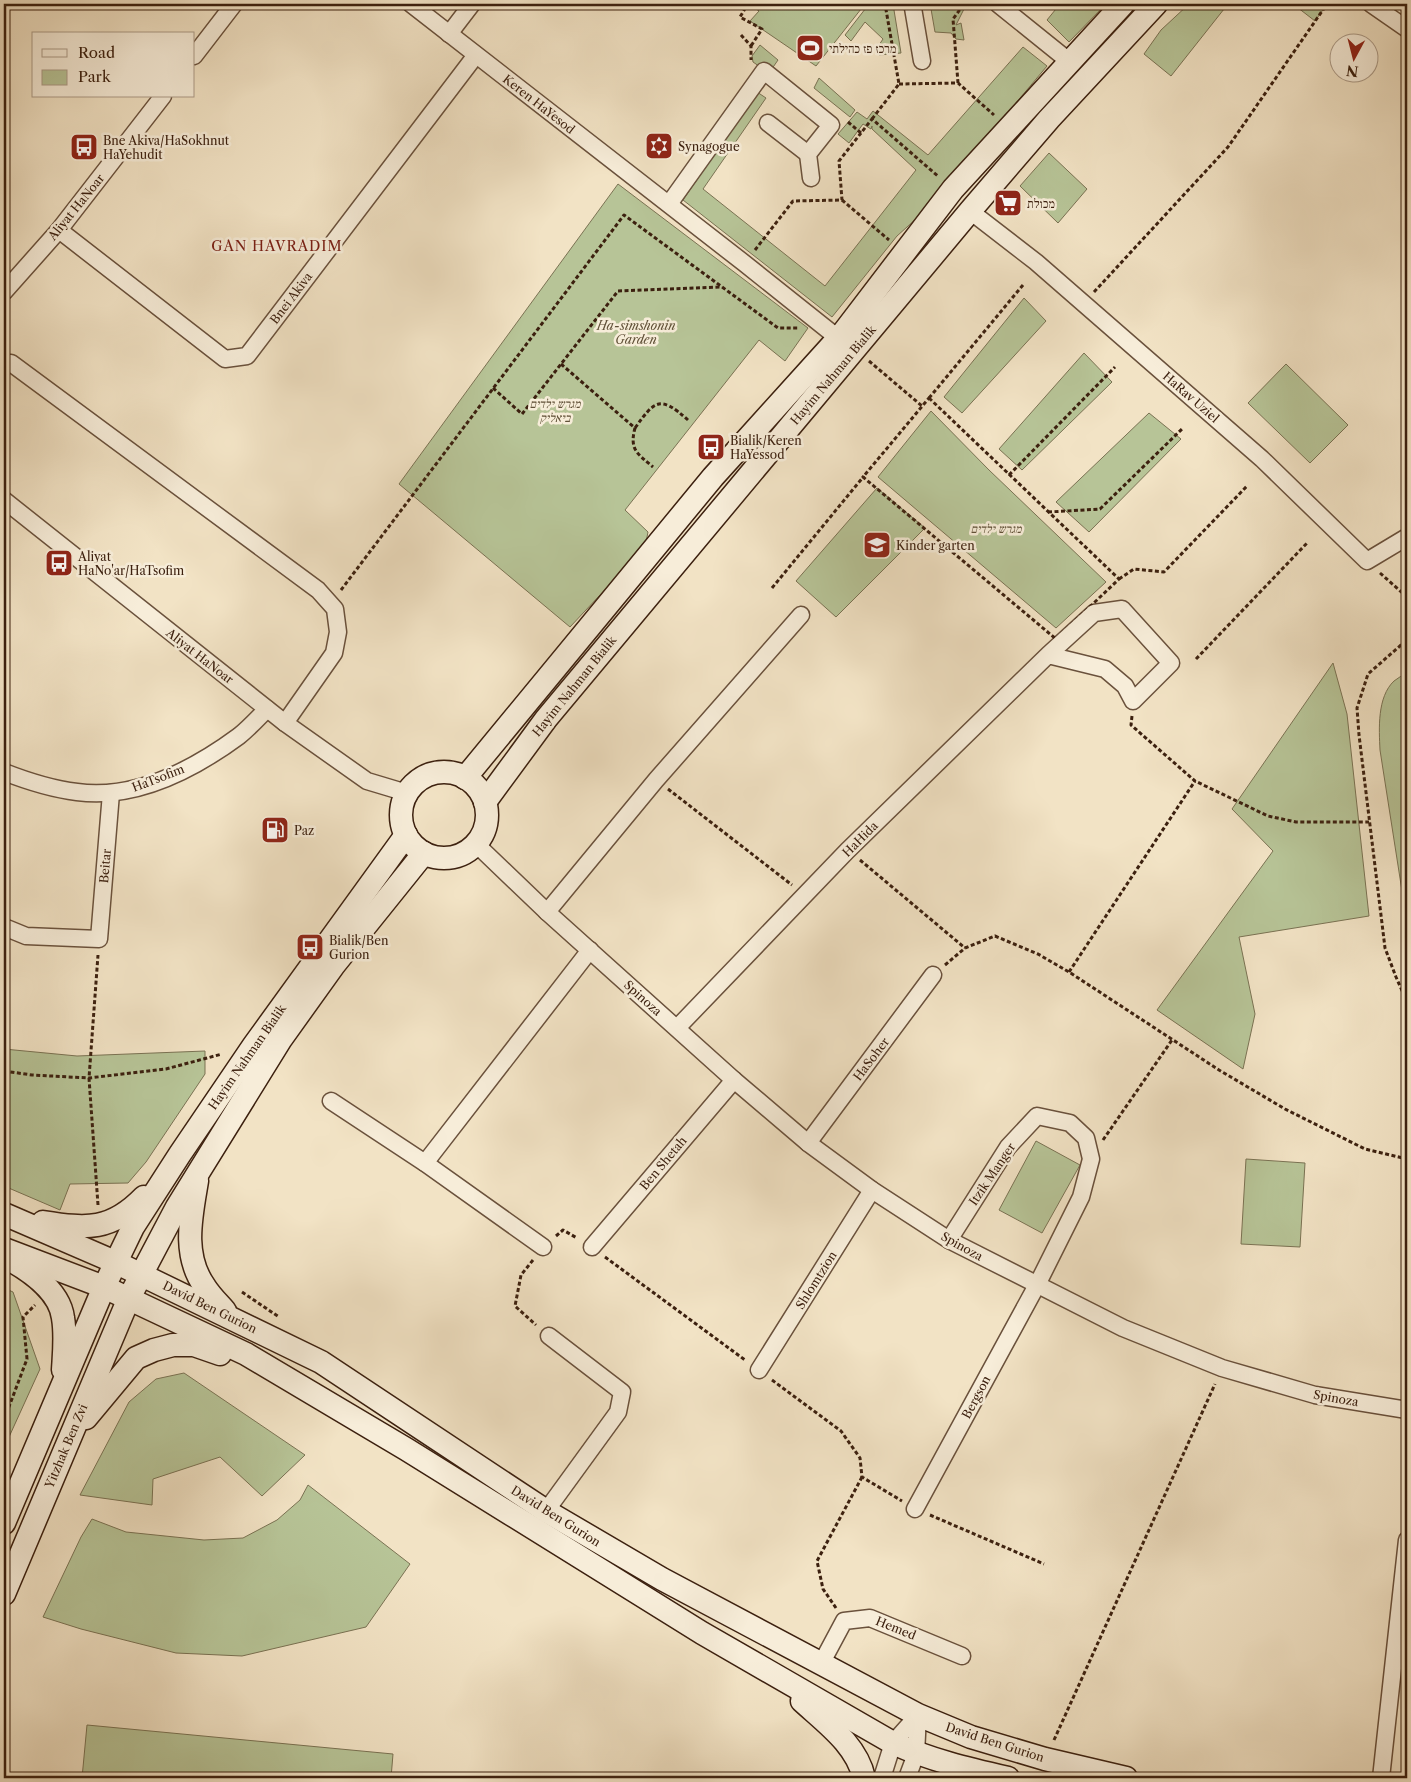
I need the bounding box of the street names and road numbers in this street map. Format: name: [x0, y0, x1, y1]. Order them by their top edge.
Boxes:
street label: Keren HaYesod: [500, 71, 579, 137]
street label: Aliyat HaNoar: [44, 171, 107, 244]
street label: Bnei Akiva: [267, 269, 316, 327]
street label: Hayim Nahman Bialik: [787, 321, 880, 428]
street label: HaRav Uziel: [1160, 368, 1223, 426]
street label: Aliyat HaNoar: [163, 625, 237, 687]
street label: Hayim Nahman Bialik: [529, 632, 620, 739]
street label: HaTsofim: [130, 761, 186, 795]
street label: HaHida: [839, 818, 881, 860]
street label: Beitar: [96, 848, 114, 884]
street label: Spinoza: [621, 977, 665, 1019]
street label: Hayim Nahman Bialik: [205, 1001, 290, 1113]
street label: HaSoher: [850, 1034, 892, 1084]
street label: Ben Shetah: [636, 1133, 690, 1193]
street label: Itzik Manger: [966, 1140, 1018, 1208]
street label: Spinoza: [938, 1228, 986, 1264]
street label: Shlomtzion: [792, 1248, 840, 1312]
street label: David Ben Gurion: [160, 1278, 260, 1336]
street label: Bergson: [958, 1373, 994, 1421]
street label: Spinoza: [1312, 1387, 1360, 1409]
street label: Yitzhak Ben Zvi: [41, 1401, 91, 1491]
street label: David Ben Gurion: [508, 1482, 604, 1550]
street label: Hemed: [874, 1613, 919, 1643]
street label: David Ben Gurion: [944, 1719, 1047, 1765]

